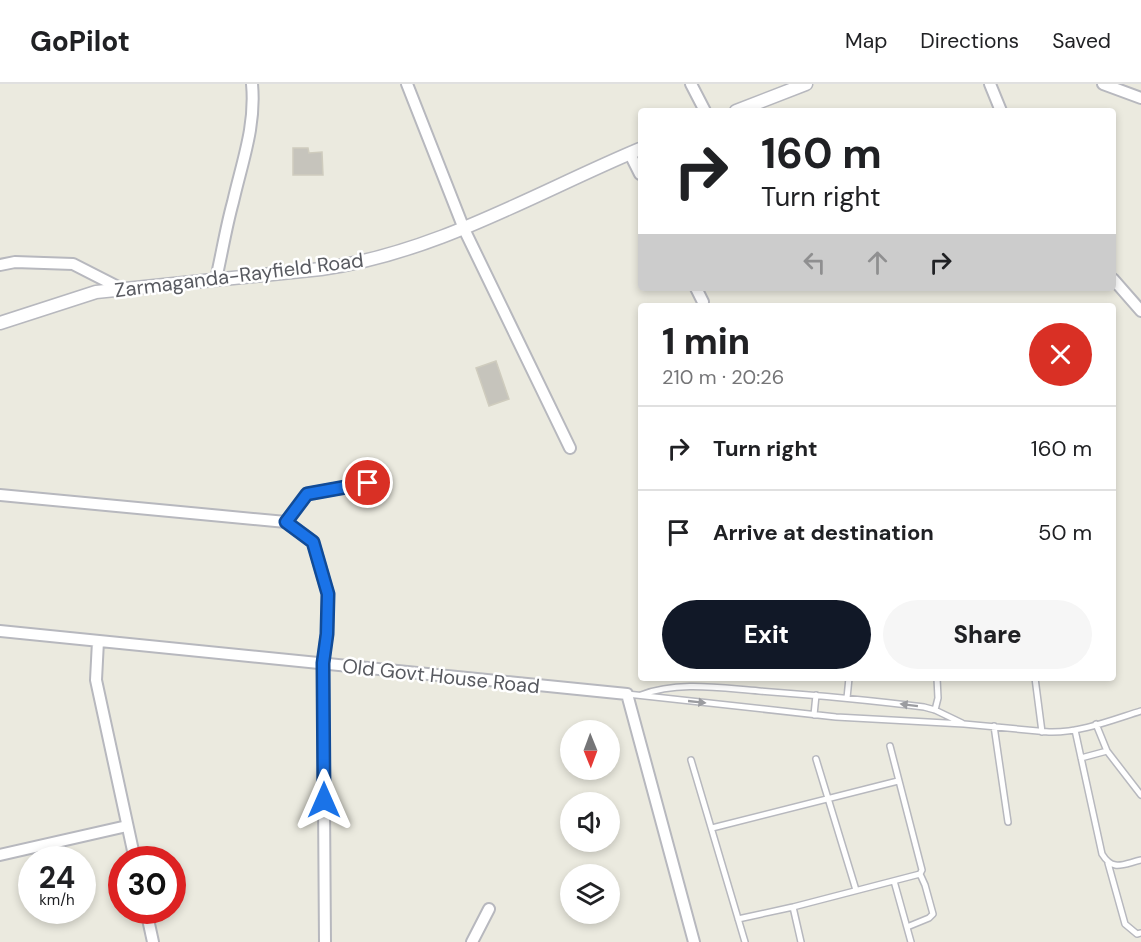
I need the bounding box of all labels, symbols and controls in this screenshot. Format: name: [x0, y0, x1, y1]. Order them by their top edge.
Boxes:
text: GoPilot: [30, 23, 130, 60]
text: Map: [845, 27, 887, 55]
text: Directions: [920, 27, 1019, 55]
text: Saved: [1052, 27, 1111, 55]
text: 160 m: [761, 126, 882, 181]
icon: right: [662, 132, 740, 210]
text: Turn right: [761, 179, 881, 214]
icon: left: [798, 246, 831, 279]
icon: ahead: [861, 246, 894, 279]
icon: right: [924, 246, 957, 279]
street label: Zarmaganda-Rayfield Road: [113, 247, 365, 303]
text: 1 min: [662, 318, 750, 365]
button: close: [1029, 323, 1092, 386]
text: 210 m · 20:26: [662, 364, 784, 390]
icon: right: [662, 432, 695, 465]
text: Turn right: [713, 434, 818, 463]
text: 160 m: [1031, 434, 1092, 463]
pin: [342, 457, 393, 508]
icon: arrive: [351, 466, 384, 499]
icon: arrive: [662, 516, 695, 549]
text: Arrive at destination: [713, 518, 934, 547]
text: 50 m: [1038, 518, 1092, 547]
button: Exit: [662, 600, 871, 669]
button: Share: [883, 600, 1092, 669]
street label: Old Govt House Road: [341, 653, 541, 699]
one-way arrow: [688, 697, 707, 707]
one-way arrow: [899, 701, 918, 710]
north arrow: [560, 720, 620, 780]
map controls: [560, 720, 620, 924]
position arrow: [292, 768, 356, 832]
button: sound: [560, 792, 620, 852]
speed limit sign: 30: [108, 846, 186, 924]
text: 24: [39, 858, 75, 897]
button: layers: [560, 864, 620, 924]
text: km/h: [39, 890, 75, 910]

